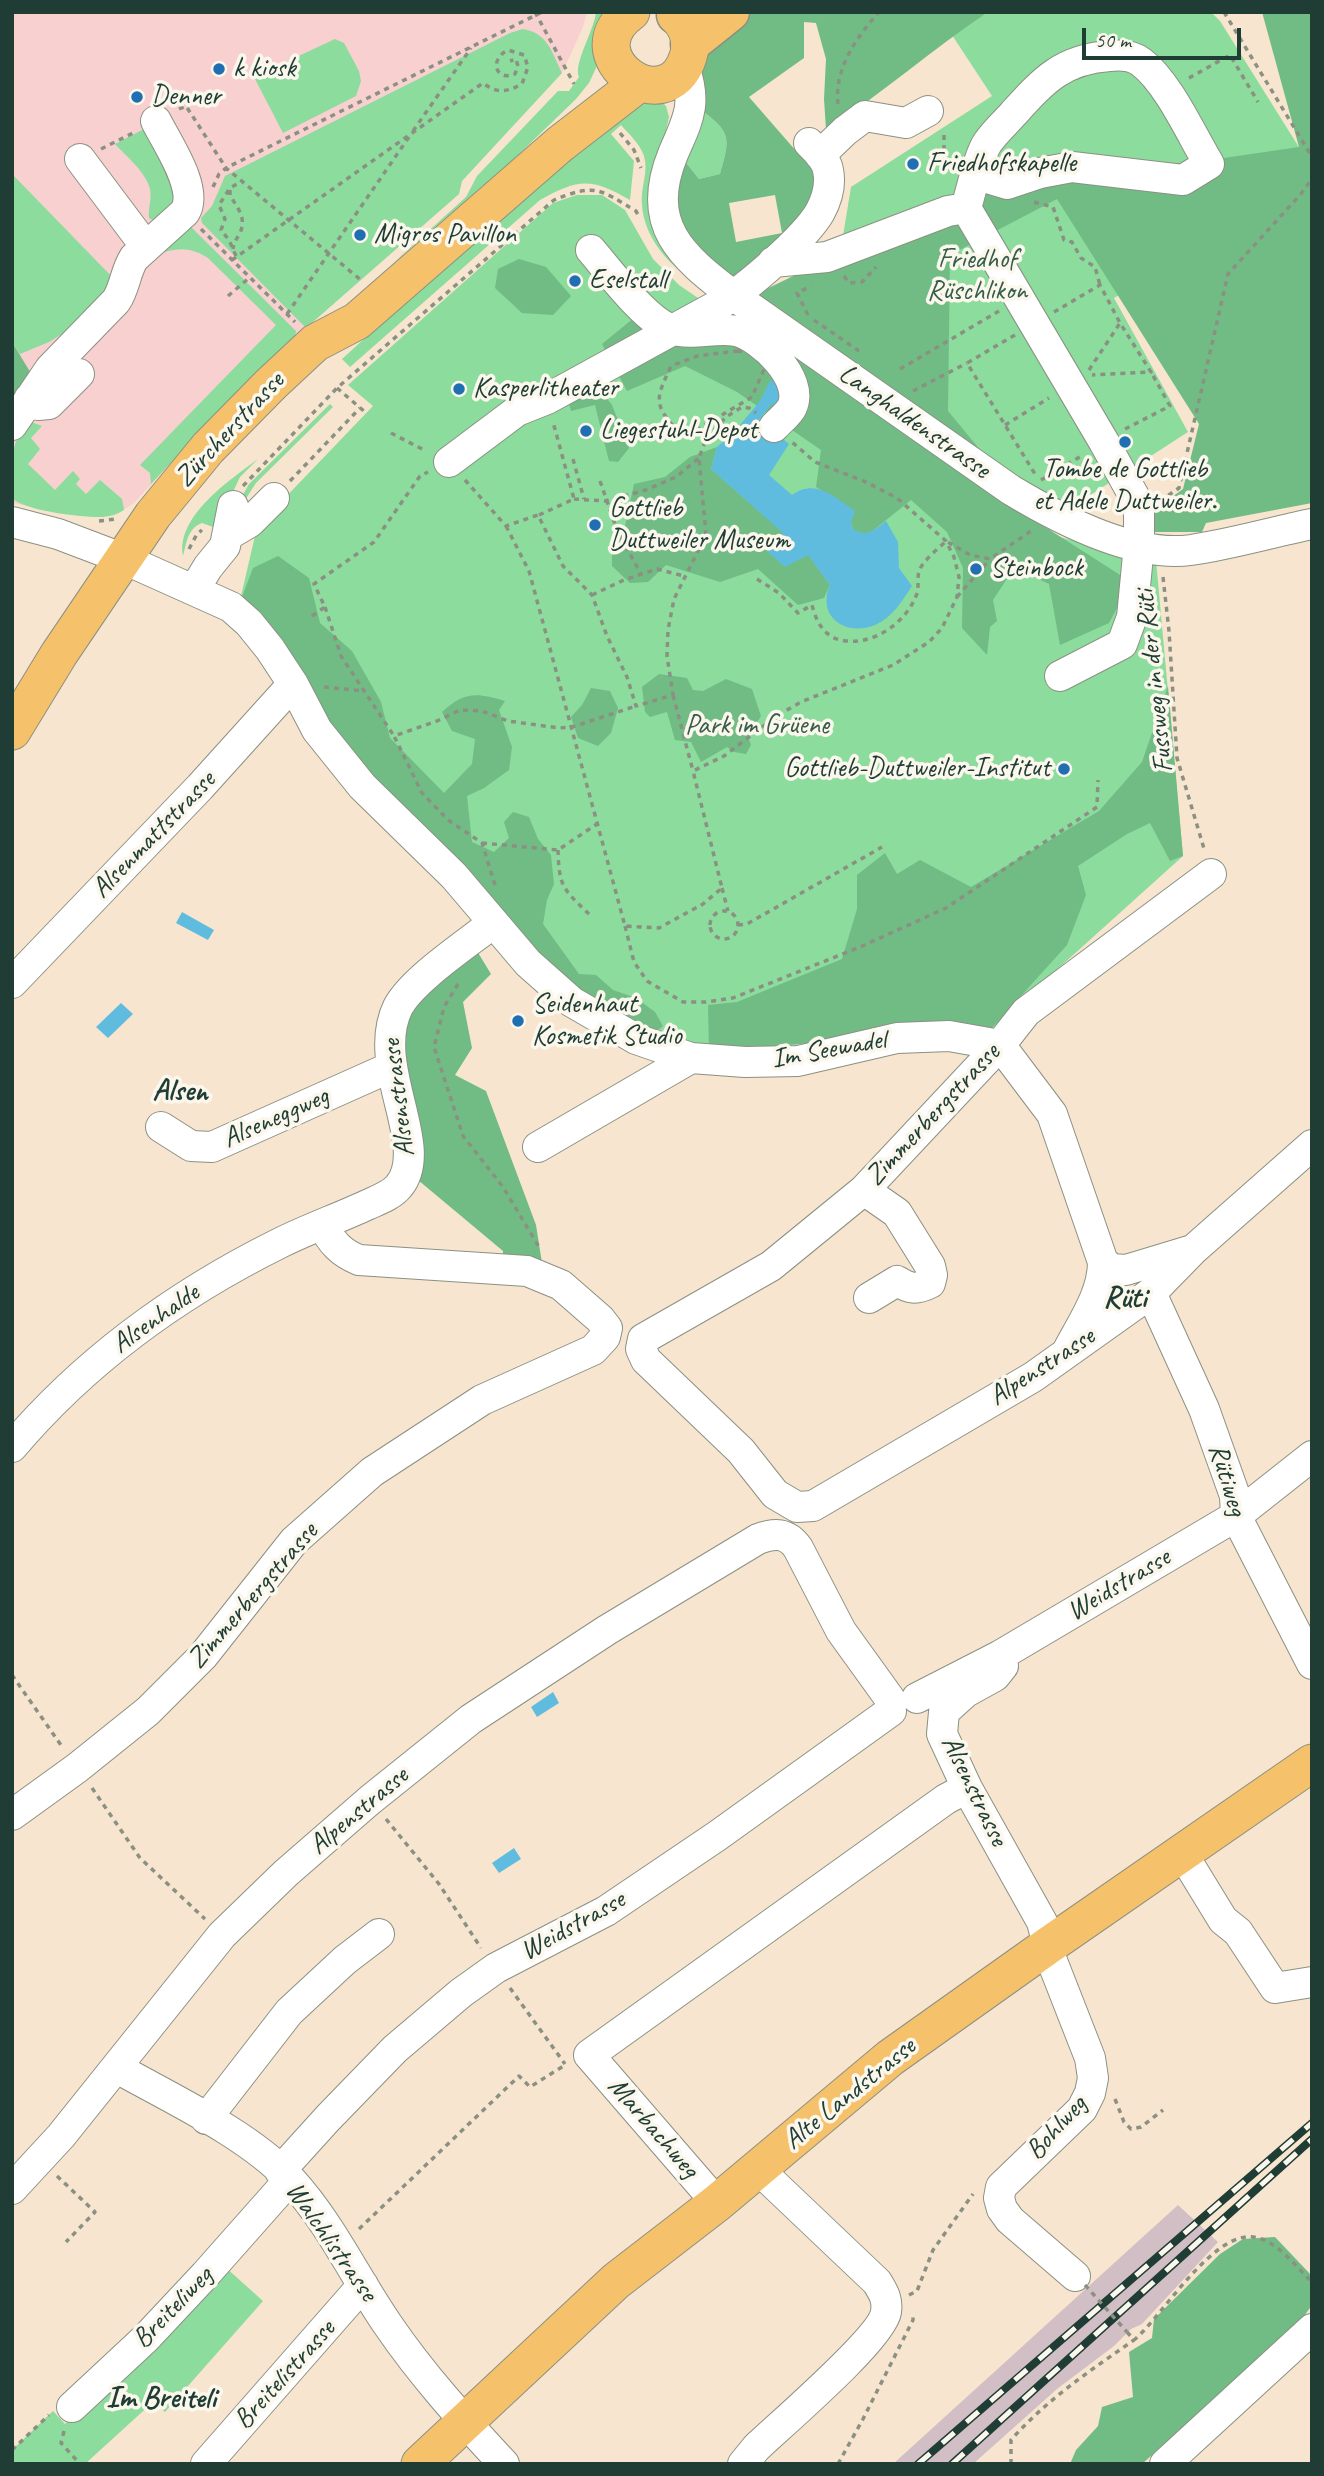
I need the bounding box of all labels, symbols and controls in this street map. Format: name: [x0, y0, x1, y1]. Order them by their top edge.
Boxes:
scale bar: [1086, 14, 1245, 58]
text: 50 m: [1095, 27, 1131, 53]
place label: k kiosk: [233, 52, 295, 86]
marker: k kiosk: [211, 61, 227, 77]
place label: Denner: [151, 80, 221, 114]
marker: Denner: [129, 89, 145, 105]
place label: Friedhofskapelle: [927, 147, 1076, 181]
marker: Friedhofskapelle: [905, 156, 921, 172]
place label: Migros Pavillon: [374, 218, 516, 252]
marker: Migros Pavillon: [352, 227, 368, 243]
park label: Friedhof Rüschlikon: [927, 243, 1027, 309]
place label: Eselstall: [589, 264, 667, 298]
marker: Eselstall: [567, 273, 583, 289]
street label: Langhaldenstrasse: [832, 357, 996, 487]
street label: Zürcherstrasse: [168, 365, 292, 495]
place label: Kasperlitheater: [473, 372, 618, 406]
marker: Kasperlitheater: [451, 381, 467, 397]
place label: Liegestuhl-Depot: [600, 414, 757, 448]
marker: Liegestuhl-Depot: [578, 423, 594, 439]
marker: Tombe de Gottlieb et Adele Duttweiler.: [1117, 434, 1133, 450]
place label: Tombe de Gottlieb et Adele Duttweiler.: [1033, 453, 1217, 519]
place label: Gottlieb Duttweiler Museum: [609, 492, 790, 558]
marker: Gottlieb Duttweiler Museum: [587, 517, 603, 533]
place label: Steinbock: [990, 552, 1083, 586]
marker: Steinbock: [968, 561, 984, 577]
street label: Fussweg in der Rüti: [1129, 588, 1181, 774]
park label: Park im Grüene: [685, 709, 829, 743]
place label: Gottlieb-Duttweiler-Institut: [784, 752, 1050, 786]
marker: Gottlieb-Duttweiler-Institut: [1056, 761, 1072, 777]
street label: Alsenmattstrasse: [85, 764, 223, 906]
place label: Seidenhaut Kosmetik Studio: [532, 988, 682, 1054]
marker: Seidenhaut Kosmetik Studio: [510, 1013, 526, 1029]
street label: Im Seewadel: [769, 1023, 889, 1077]
street label: Alsenstrasse: [375, 1037, 423, 1159]
street label: Zimmerbergstrasse: [858, 1037, 1008, 1193]
district label: Alsen: [153, 1074, 207, 1110]
street label: Alseneggweg: [218, 1080, 334, 1156]
street label: Alsenhalde: [106, 1277, 206, 1361]
district label: Rüti: [1103, 1281, 1147, 1317]
street label: Alpenstrasse: [983, 1320, 1101, 1414]
street label: Rütiweg: [1200, 1440, 1254, 1520]
street label: Zimmerbergstrasse: [180, 1516, 326, 1676]
street label: Weidstrasse: [1061, 1541, 1177, 1629]
street label: Alsenstrasse: [933, 1730, 1015, 1852]
street label: Alpenstrasse: [302, 1760, 416, 1862]
street label: Weidstrasse: [515, 1884, 631, 1968]
street label: Alte Landstrasse: [777, 2031, 923, 2157]
street label: Marbachweg: [600, 2071, 706, 2185]
street label: Bohlweg: [1019, 2089, 1095, 2167]
street label: Walchlistrasse: [278, 2176, 384, 2308]
street label: Breiteliweg: [126, 2260, 220, 2356]
street label: Breitelistrasse: [227, 2313, 343, 2437]
district label: Im Breiteli: [106, 2381, 216, 2417]

